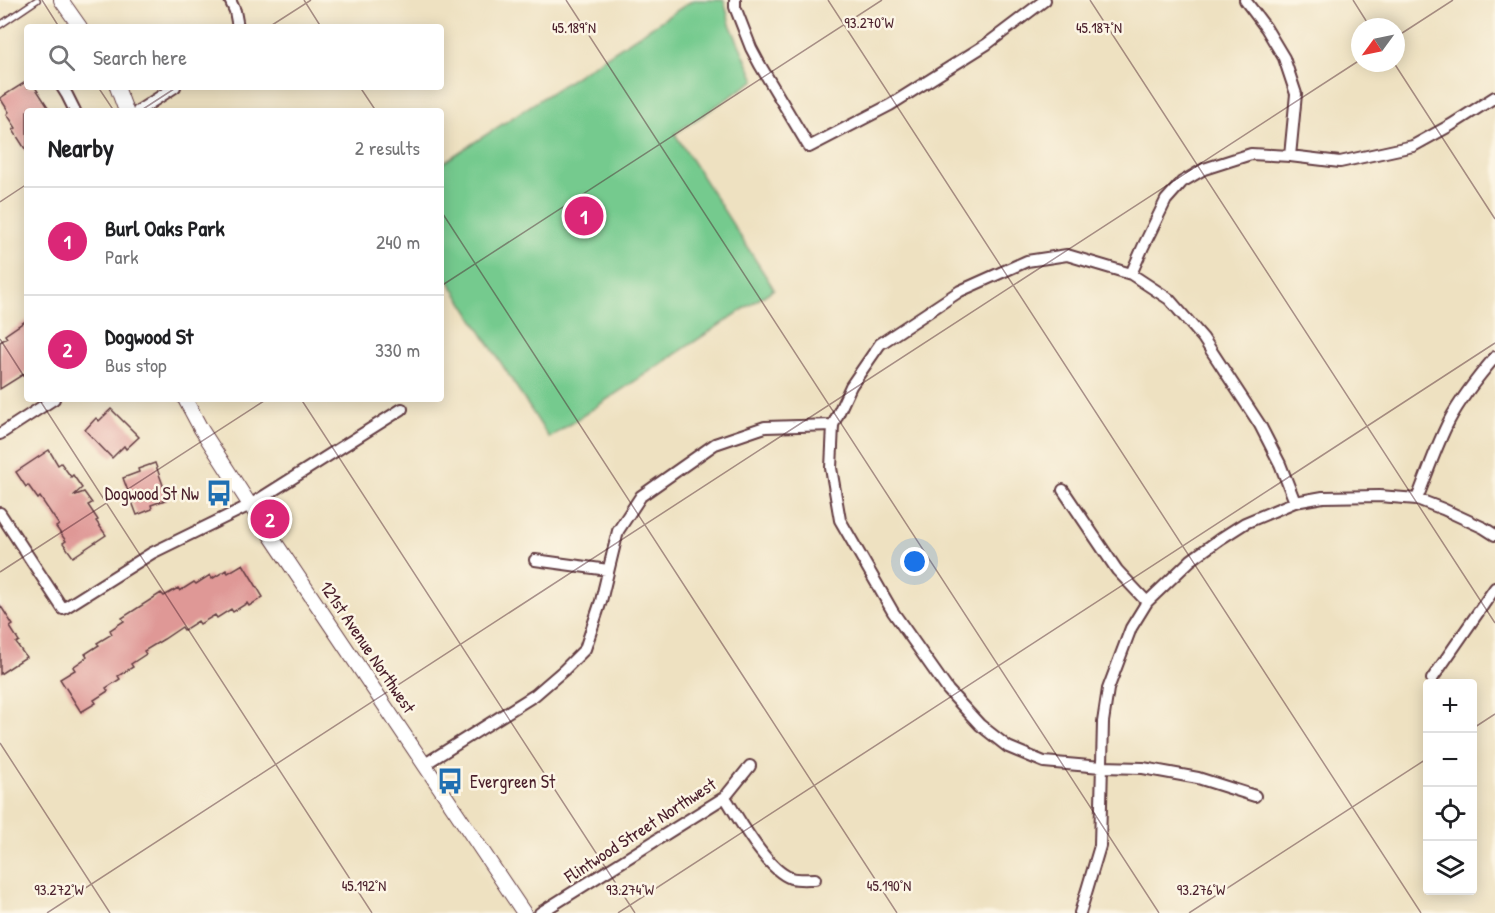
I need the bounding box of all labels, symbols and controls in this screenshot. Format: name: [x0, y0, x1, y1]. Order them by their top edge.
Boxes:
text: 93.270°W: [844, 12, 894, 33]
text: 45.189°N: [552, 17, 596, 38]
text: 45.187°N: [1076, 17, 1122, 38]
north arrow: [1351, 18, 1405, 72]
search box: [24, 24, 444, 90]
icon: search: [45, 41, 78, 74]
text: Search here: [93, 42, 187, 72]
text: Nearby: [48, 130, 114, 165]
text: 2 results: [355, 134, 420, 161]
pin: 1: [564, 194, 604, 238]
text: Burl Oaks Park: [105, 213, 225, 243]
text: 1: [64, 228, 71, 255]
text: 240 m: [376, 228, 420, 255]
text: Park: [105, 243, 138, 270]
text: Dogwood St: [105, 321, 193, 351]
text: 2: [63, 336, 72, 363]
text: 330 m: [375, 336, 420, 363]
text: Bus stop: [105, 351, 167, 378]
bus stop icon: Dogwood St Nw: [204, 478, 234, 508]
place label: Dogwood St Nw: [105, 481, 199, 506]
pin: 2: [250, 496, 290, 542]
your location: [900, 547, 929, 576]
street label: 121st Avenue Northwest: [314, 576, 422, 719]
map controls: [1423, 679, 1477, 895]
button: +: [1423, 679, 1477, 733]
button: −: [1423, 733, 1477, 787]
bus stop icon: Evergreen St: [435, 766, 465, 796]
place label: Evergreen St: [470, 769, 556, 794]
street label: Flintwood Street Northwest: [559, 771, 721, 889]
button: locate: [1423, 787, 1477, 841]
button: layers: [1423, 841, 1477, 895]
text: 45.192°N: [342, 875, 386, 896]
text: 45.190°N: [867, 875, 911, 896]
text: 93.272°W: [34, 879, 85, 900]
text: 93.274°W: [606, 879, 655, 900]
text: 93.276°W: [1177, 879, 1226, 900]

